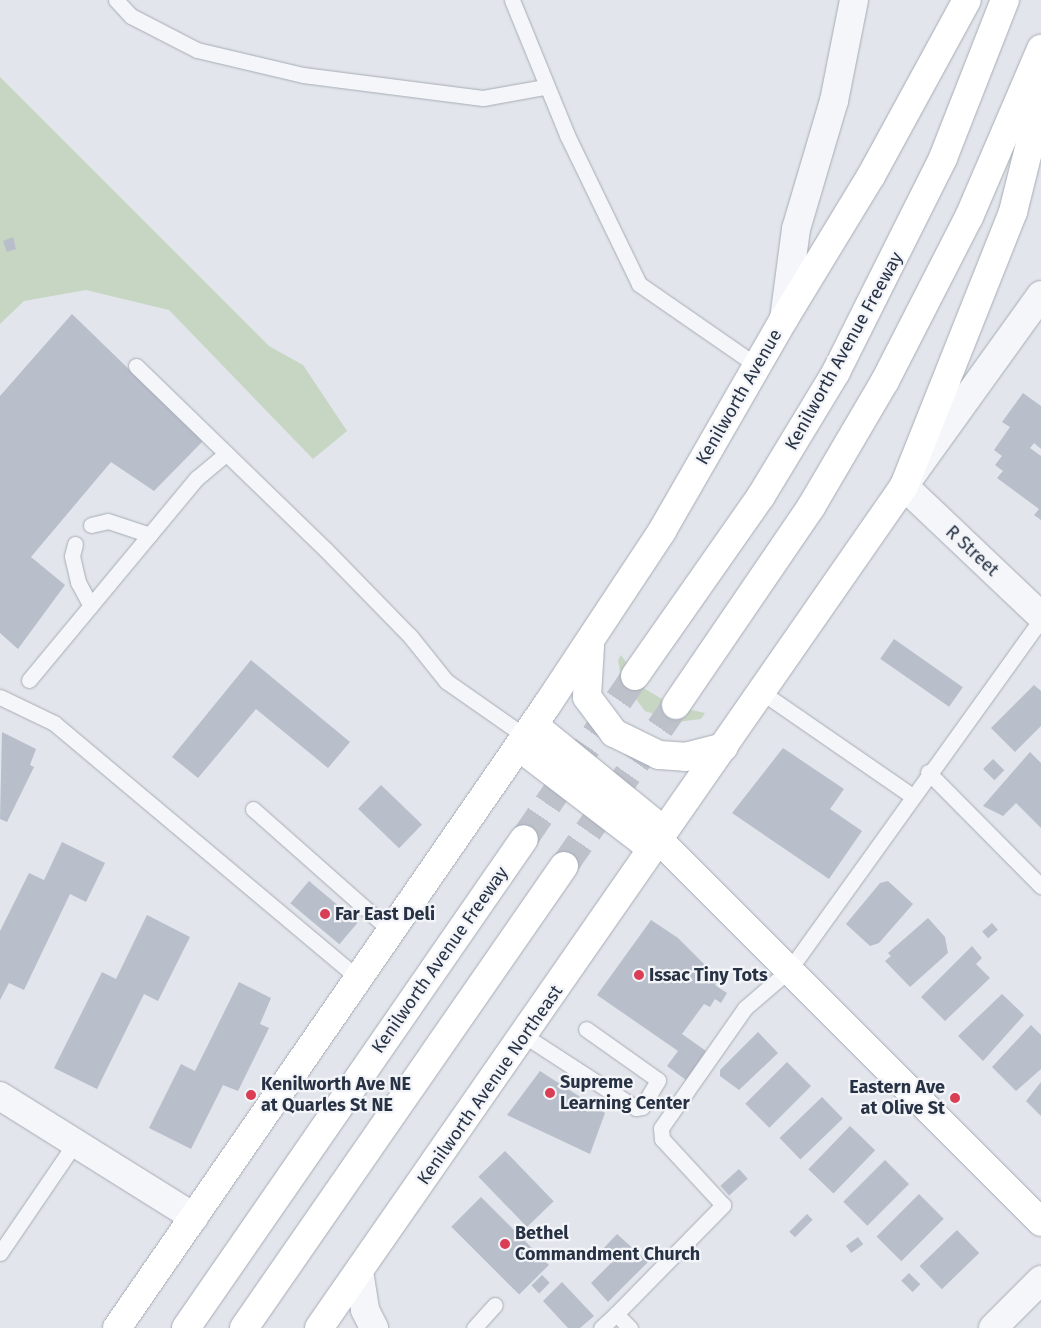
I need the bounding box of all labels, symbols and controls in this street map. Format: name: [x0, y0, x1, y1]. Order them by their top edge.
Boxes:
street label: Kenilworth Avenue Freeway: [780, 248, 908, 454]
street label: Kenilworth Avenue: [691, 325, 787, 469]
street label: R Street: [941, 521, 1003, 581]
street label: Kenilworth Avenue Freeway: [367, 862, 513, 1058]
place label: Far East Deli: [335, 903, 435, 925]
marker: Far East Deli: [319, 908, 331, 920]
place label: Issac Tiny Tots: [649, 964, 768, 986]
marker: Issac Tiny Tots: [633, 969, 645, 981]
street label: Kenilworth Avenue Northeast: [413, 981, 567, 1189]
place label: Supreme Learning Center: [560, 1072, 690, 1114]
place label: Kenilworth Ave NE at Quarles St NE: [261, 1074, 411, 1116]
place label: Eastern Ave at Olive St: [849, 1077, 945, 1120]
marker: Supreme Learning Center: [544, 1087, 556, 1099]
marker: Kenilworth Ave NE at Quarles St NE: [245, 1089, 257, 1101]
marker: Eastern Ave at Olive St: [949, 1092, 961, 1104]
place label: Bethel Commandment Church: [515, 1223, 700, 1266]
marker: Bethel Commandment Church: [499, 1238, 511, 1250]

